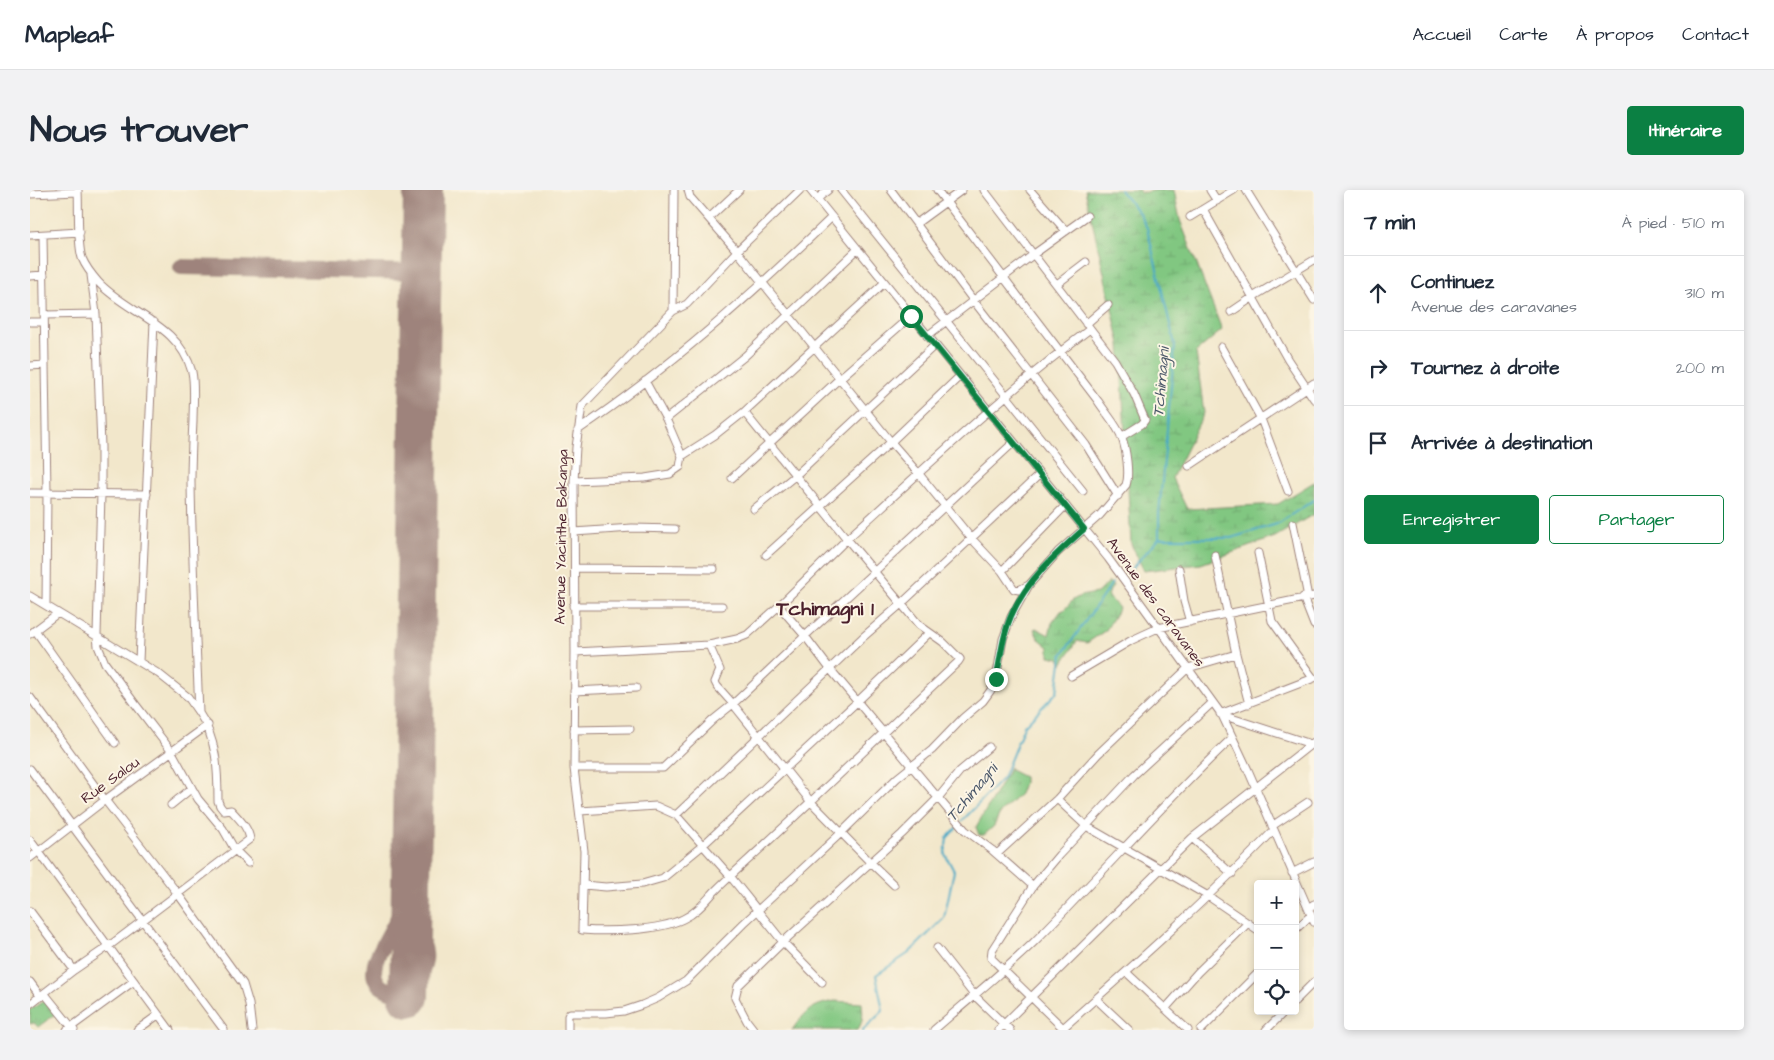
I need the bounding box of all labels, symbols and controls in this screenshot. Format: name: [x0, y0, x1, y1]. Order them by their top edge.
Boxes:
text: Mapleaf: [25, 18, 114, 52]
text: Accueil: [1412, 22, 1471, 47]
text: Carte: [1499, 22, 1548, 47]
text: À propos: [1576, 22, 1654, 47]
text: Contact: [1682, 22, 1749, 47]
text: Nous trouver: [30, 106, 248, 155]
button: Itinéraire: [1627, 106, 1744, 155]
text: 7 min: [1364, 208, 1415, 237]
text: À pied · 510 m: [1622, 212, 1724, 234]
text: Continuez: [1411, 269, 1494, 296]
icon: ahead: [1364, 279, 1392, 307]
text: 310 m: [1685, 282, 1724, 304]
text: Avenue des caravanes: [1411, 296, 1577, 318]
route start: [900, 305, 923, 328]
water label: Tchimagni: [1147, 344, 1176, 418]
icon: right: [1364, 354, 1392, 382]
text: Tournez à droite: [1411, 355, 1559, 382]
text: 200 m: [1676, 357, 1724, 379]
icon: arrive: [1364, 429, 1392, 457]
text: Arrivée à destination: [1411, 430, 1592, 457]
street label: Avenue Yacinthe Bakanga: [549, 449, 575, 625]
button: Enregistrer: [1364, 495, 1539, 544]
button: Partager: [1549, 495, 1724, 544]
street label: Avenue des caravanes: [1101, 533, 1210, 672]
district label: Tchimagni 1: [775, 595, 874, 624]
route end: [985, 668, 1008, 691]
street label: Rue Salou: [77, 752, 144, 809]
water label: Tchimagni: [941, 757, 1005, 827]
map controls: [1254, 880, 1299, 1015]
button: +: [1254, 880, 1299, 925]
button: −: [1254, 925, 1299, 970]
button: locate: [1254, 970, 1299, 1015]

